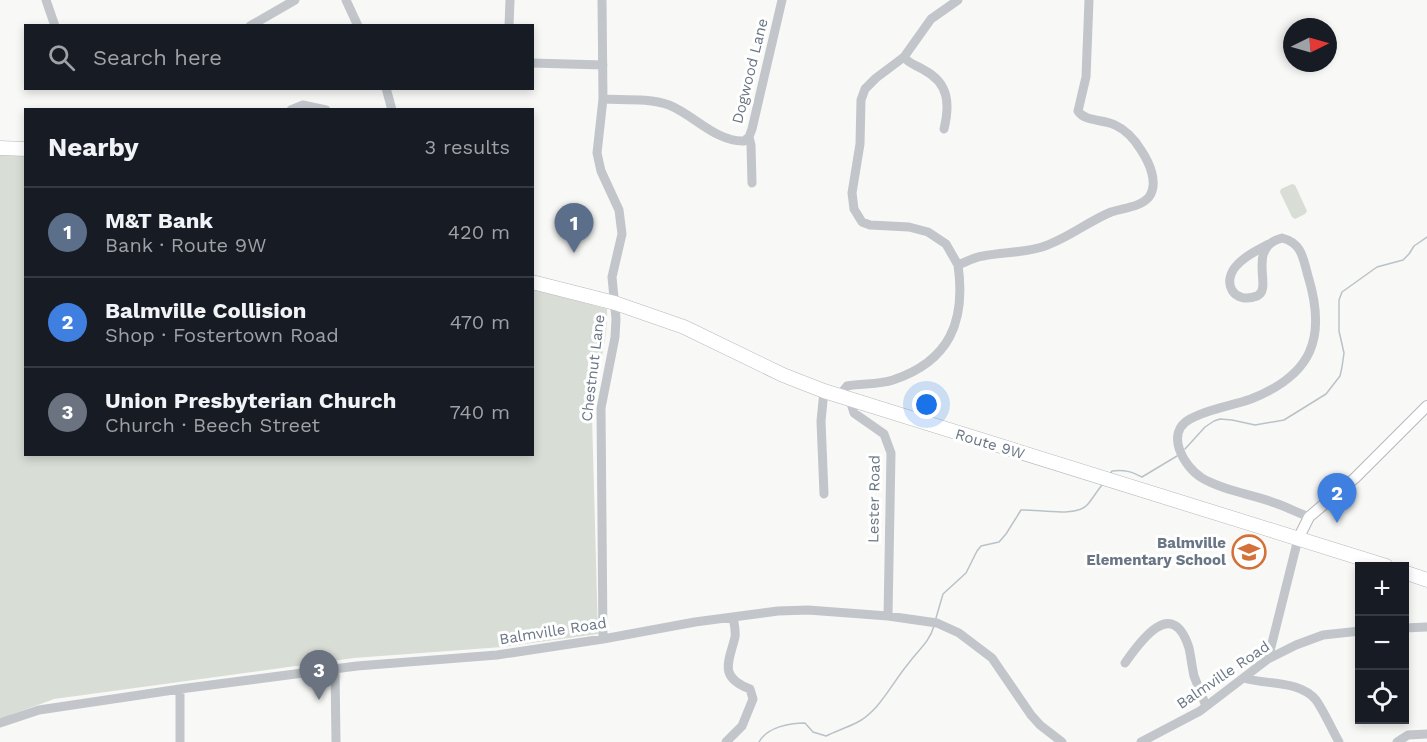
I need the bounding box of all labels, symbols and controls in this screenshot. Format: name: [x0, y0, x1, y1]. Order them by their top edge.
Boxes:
street label: Dogwood Lane: [728, 16, 772, 126]
north arrow: [1283, 18, 1337, 72]
search box: [24, 24, 534, 90]
icon: search: [45, 41, 78, 74]
text: Search here: [93, 45, 222, 70]
text: Nearby: [48, 132, 139, 162]
text: 3 results: [425, 135, 510, 159]
pin: 1: [554, 204, 594, 253]
text: M&T Bank: [105, 208, 213, 233]
text: 1: [63, 220, 72, 244]
text: 420 m: [448, 220, 510, 244]
text: Bank · Route 9W: [105, 233, 266, 257]
text: Balmville Collision: [105, 298, 306, 323]
text: 2: [62, 310, 73, 334]
text: 470 m: [450, 310, 510, 334]
street label: Chestnut Lane: [578, 313, 608, 423]
text: Shop · Fostertown Road: [105, 323, 339, 347]
text: Union Presbyterian Church: [105, 388, 396, 413]
your location: [912, 390, 941, 419]
text: 3: [62, 400, 73, 424]
text: 740 m: [450, 400, 510, 424]
text: Church · Beech Street: [105, 413, 320, 437]
street label: Route 9W: [953, 425, 1027, 463]
street label: Lester Road: [864, 455, 884, 543]
pin: 2: [1318, 474, 1356, 523]
place label: Balmville Elementary School: [1086, 534, 1226, 569]
school or university icon: Balmville Elementary School: [1231, 534, 1267, 570]
map controls: [1355, 562, 1409, 724]
button: +: [1355, 562, 1409, 616]
street label: Balmville Road: [498, 614, 608, 648]
button: −: [1355, 616, 1409, 670]
street label: Balmville Road: [1173, 637, 1273, 713]
pin: 3: [300, 650, 338, 700]
button: locate: [1355, 670, 1409, 724]

